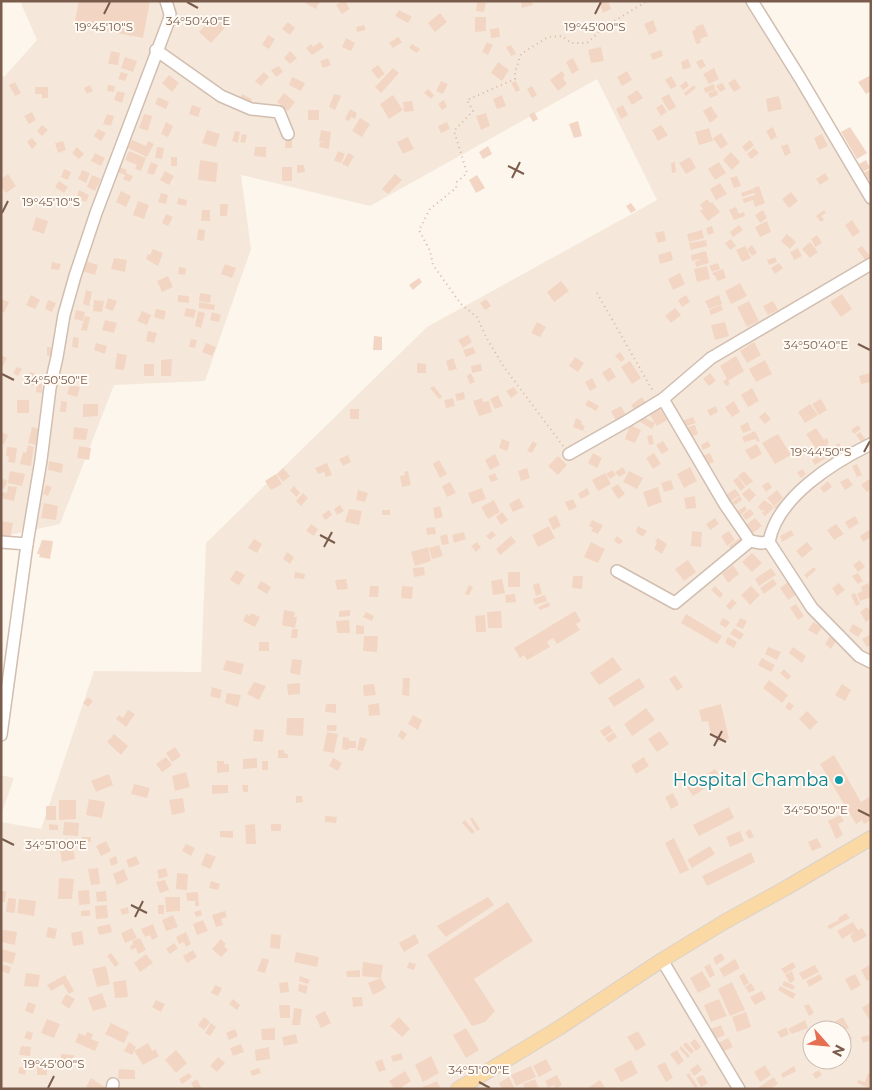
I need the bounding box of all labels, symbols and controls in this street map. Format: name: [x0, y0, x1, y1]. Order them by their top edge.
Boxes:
text: 34°50'40"E: [166, 13, 230, 28]
text: 19°45'10"S: [75, 19, 133, 34]
text: 19°45'00"S: [564, 19, 626, 34]
text: 19°45'10"S: [22, 194, 80, 209]
text: 34°50'40"E: [784, 337, 848, 352]
text: 34°50'50"E: [24, 372, 88, 387]
text: 19°44'50"S: [791, 444, 851, 459]
place label: Hospital Chamba: [673, 769, 829, 791]
marker: Hospital Chamba: [833, 774, 845, 786]
text: 34°50'50"E: [784, 802, 848, 817]
text: 34°51'00"E: [25, 837, 87, 852]
north arrow: [802, 1020, 852, 1070]
text: N: [828, 1042, 849, 1060]
text: 19°45'00"S: [23, 1056, 85, 1071]
text: 34°51'00"E: [448, 1062, 510, 1077]

